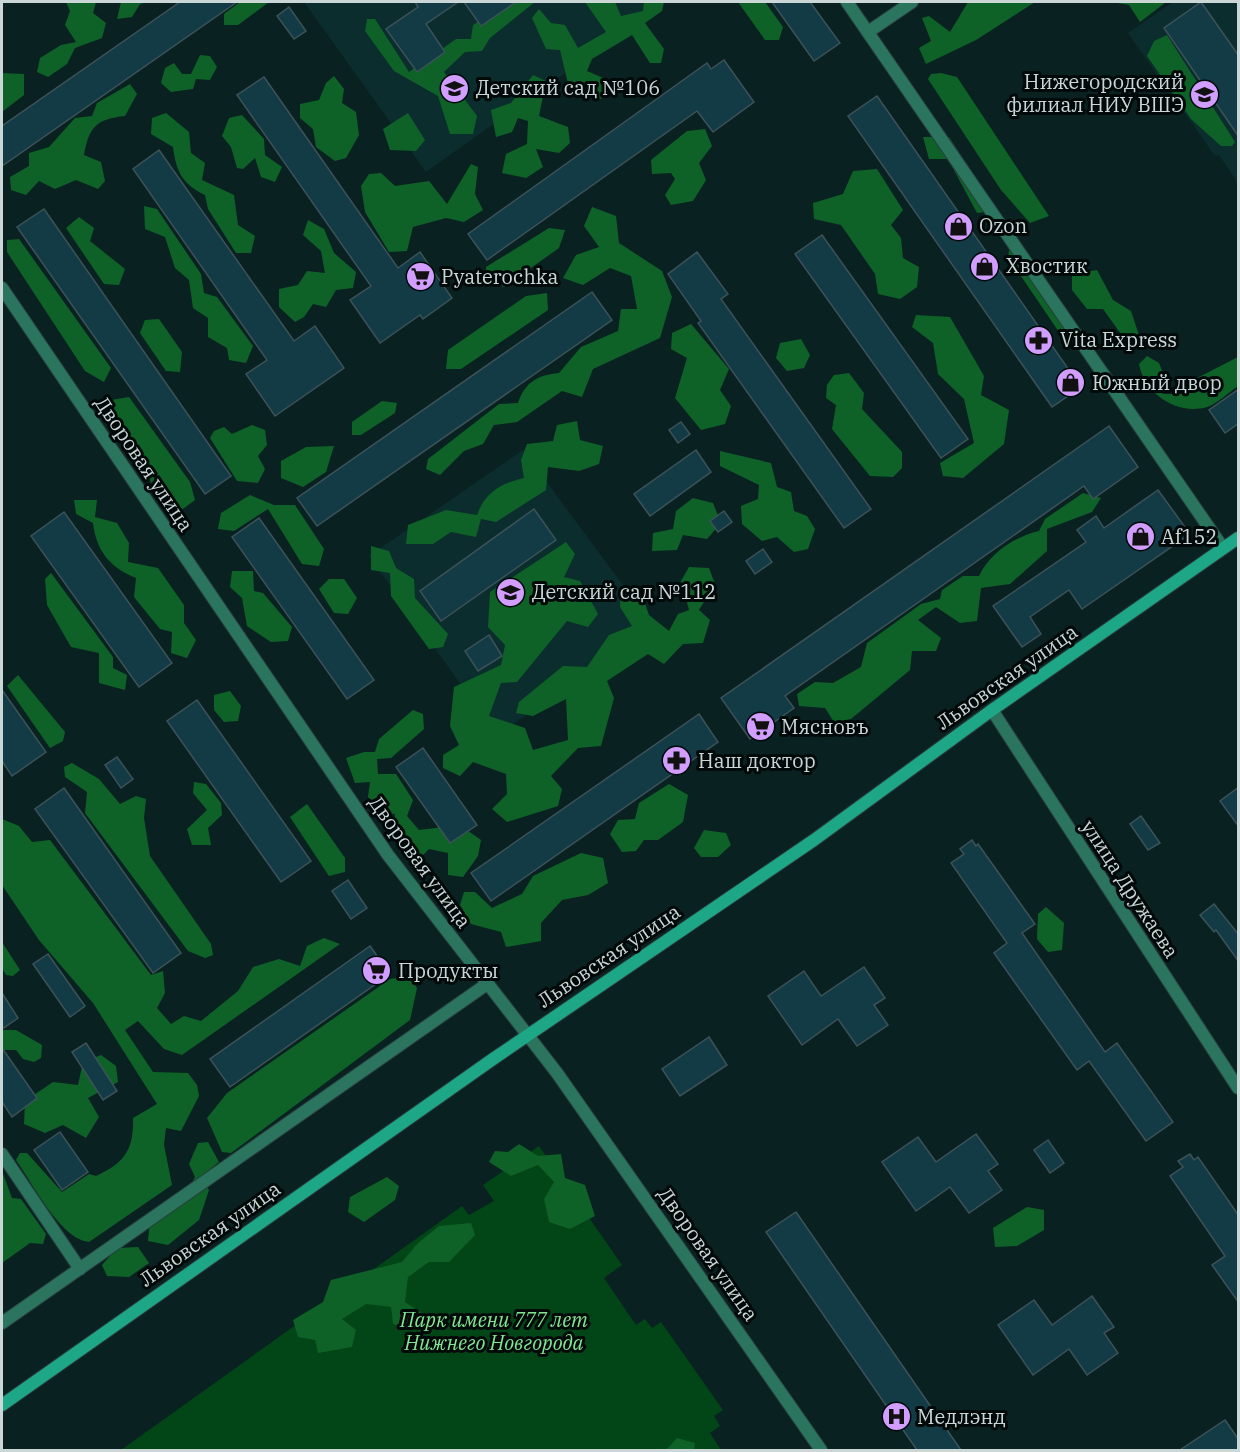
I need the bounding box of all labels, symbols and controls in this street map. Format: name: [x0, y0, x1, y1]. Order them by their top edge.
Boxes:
place label: Нижегородский филиал НИУ ВШЭ: [1007, 68, 1184, 118]
school or university icon: Детский сад №106: [439, 72, 471, 104]
place label: Детский сад №106: [476, 74, 660, 101]
school or university icon: Нижегородский филиал НИУ ВШЭ: [1189, 78, 1221, 110]
shop icon: Ozon: [942, 210, 974, 242]
place label: Ozon: [979, 212, 1028, 239]
shop icon: Хвостик: [969, 250, 1001, 282]
place label: Хвостик: [1006, 252, 1088, 279]
supermarket icon: Pyaterochka: [404, 261, 436, 293]
place label: Pyaterochka: [441, 263, 559, 290]
pharmacy icon: Vita Express: [1023, 324, 1055, 356]
place label: Vita Express: [1060, 326, 1177, 353]
shop icon: Южный двор: [1055, 367, 1087, 399]
place label: Южный двор: [1092, 369, 1222, 396]
street label: Дворовая улица: [89, 391, 200, 537]
shop icon: Af152: [1124, 521, 1156, 553]
place label: Af152: [1161, 523, 1218, 550]
school or university icon: Детский сад №112: [495, 576, 527, 608]
place label: Детский сад №112: [532, 578, 716, 605]
street label: Львовская улица: [931, 618, 1083, 735]
supermarket icon: Мясновъ: [744, 711, 776, 743]
place label: Мясновъ: [781, 713, 869, 740]
pharmacy icon: Наш доктор: [661, 745, 693, 777]
place label: Наш доктор: [698, 747, 816, 774]
street label: Дворовая улица: [363, 790, 478, 933]
street label: улица Дружаева: [1075, 814, 1185, 963]
street label: Львовская улица: [532, 898, 685, 1013]
supermarket icon: Продукты: [361, 955, 393, 987]
place label: Продукты: [398, 957, 498, 984]
street label: Львовская улица: [134, 1175, 286, 1292]
street label: Дворовая улица: [652, 1181, 765, 1326]
park label: Парк имени 777 лет Нижнего Новгорода: [399, 1306, 588, 1356]
hospital icon: Медлэнд: [880, 1401, 912, 1433]
place label: Медлэнд: [917, 1403, 1006, 1430]

